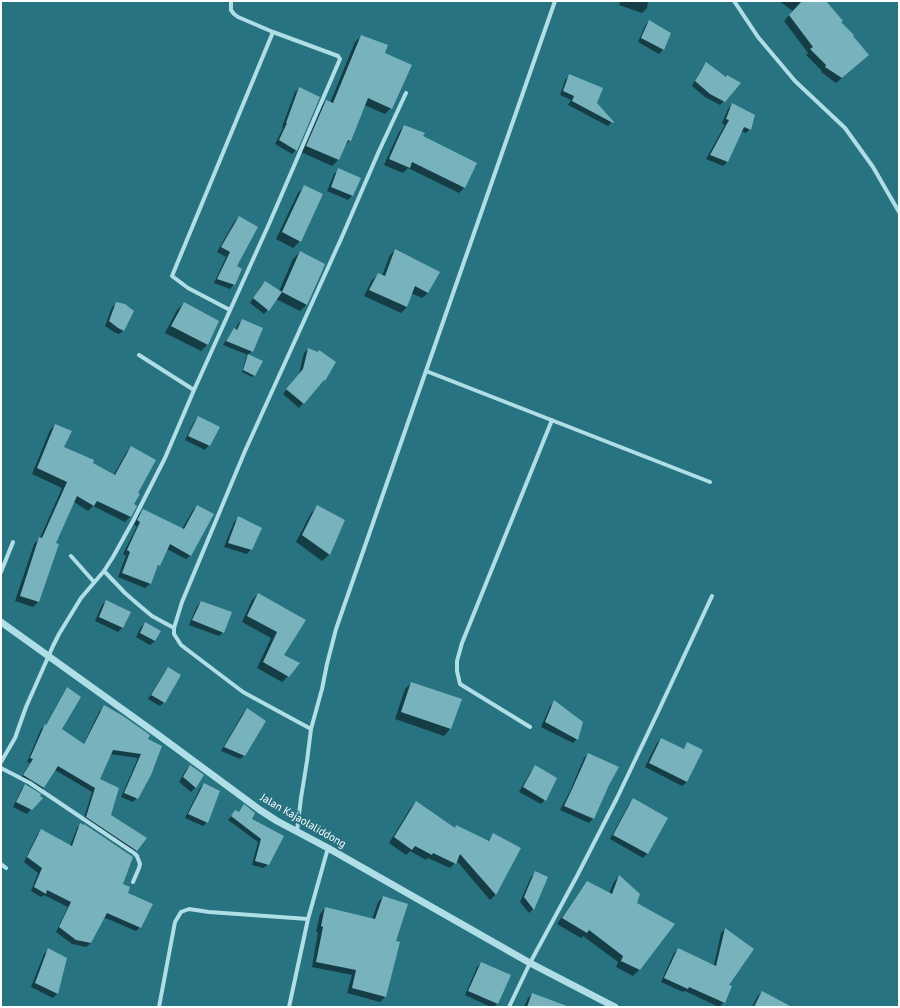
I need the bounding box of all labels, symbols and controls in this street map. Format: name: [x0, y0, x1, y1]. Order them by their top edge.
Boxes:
street label: Jalan Kajaolaliddong: [258, 791, 348, 851]

